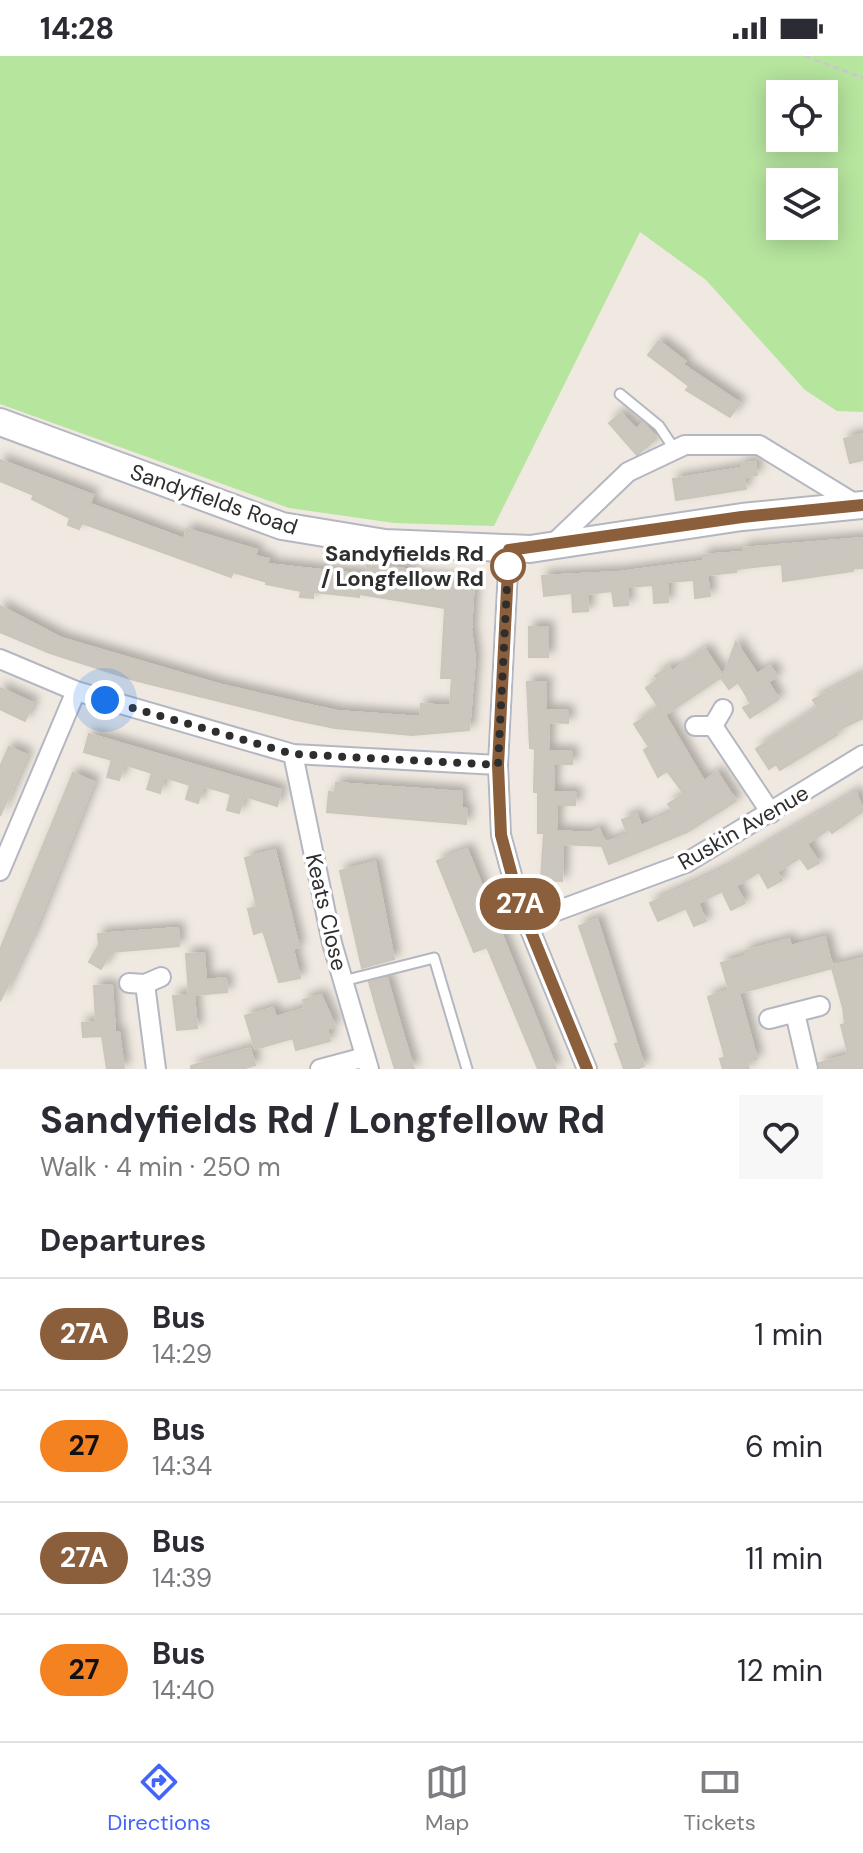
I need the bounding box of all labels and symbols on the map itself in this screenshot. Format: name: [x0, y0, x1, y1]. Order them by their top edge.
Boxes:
street label: Sandyfields Road: [126, 457, 301, 542]
place label: Sandyfields Rd / Longfellow Rd: [321, 539, 484, 593]
marker: Sandyfields Rd / Longfellow Rd: [491, 549, 525, 583]
your location: [85, 680, 125, 720]
street label: Ruskin Avenue: [673, 778, 814, 877]
street label: Keats Close: [299, 851, 354, 973]
line badge: 27A: [474, 878, 566, 930]

